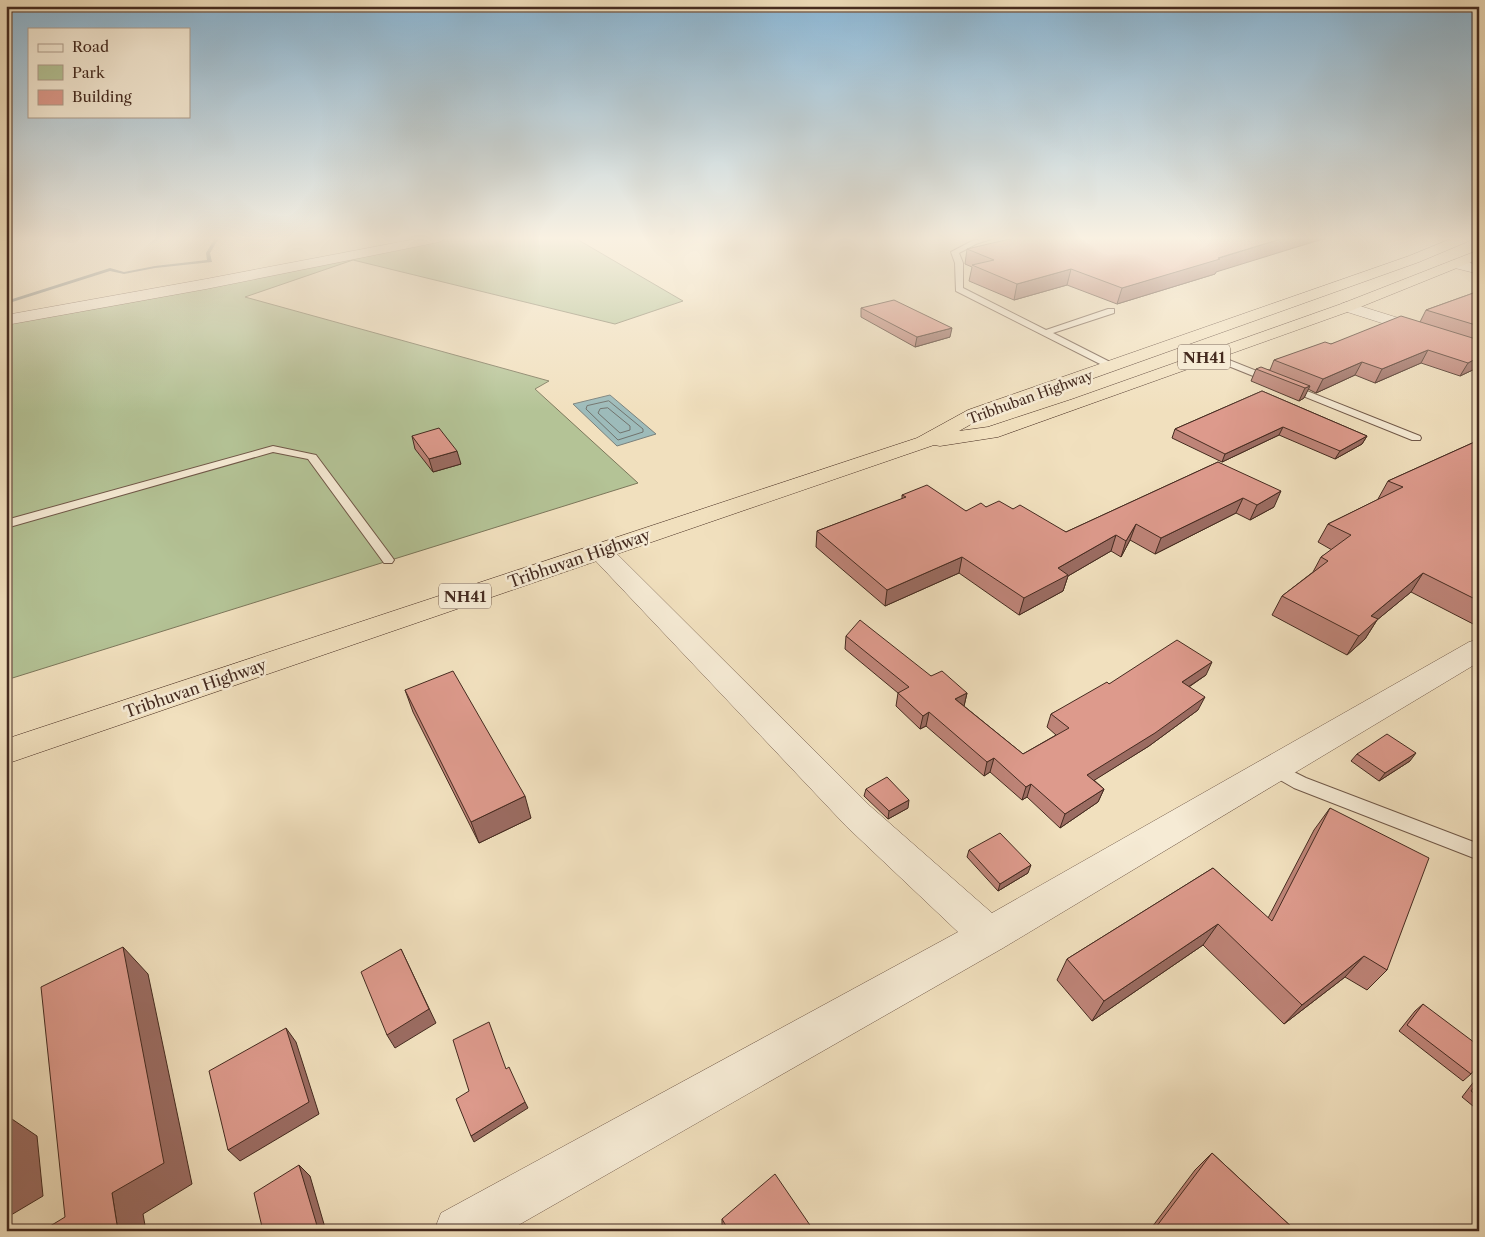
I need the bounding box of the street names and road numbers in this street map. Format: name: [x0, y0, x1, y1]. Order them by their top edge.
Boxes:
road number: NH41: [1178, 344, 1230, 370]
street label: Tribhuban Highway: [965, 366, 1095, 428]
street label: Tribhuvan Highway: [505, 524, 654, 592]
road number: NH41: [439, 584, 491, 608]
street label: Tribhuvan Highway: [121, 654, 270, 722]

